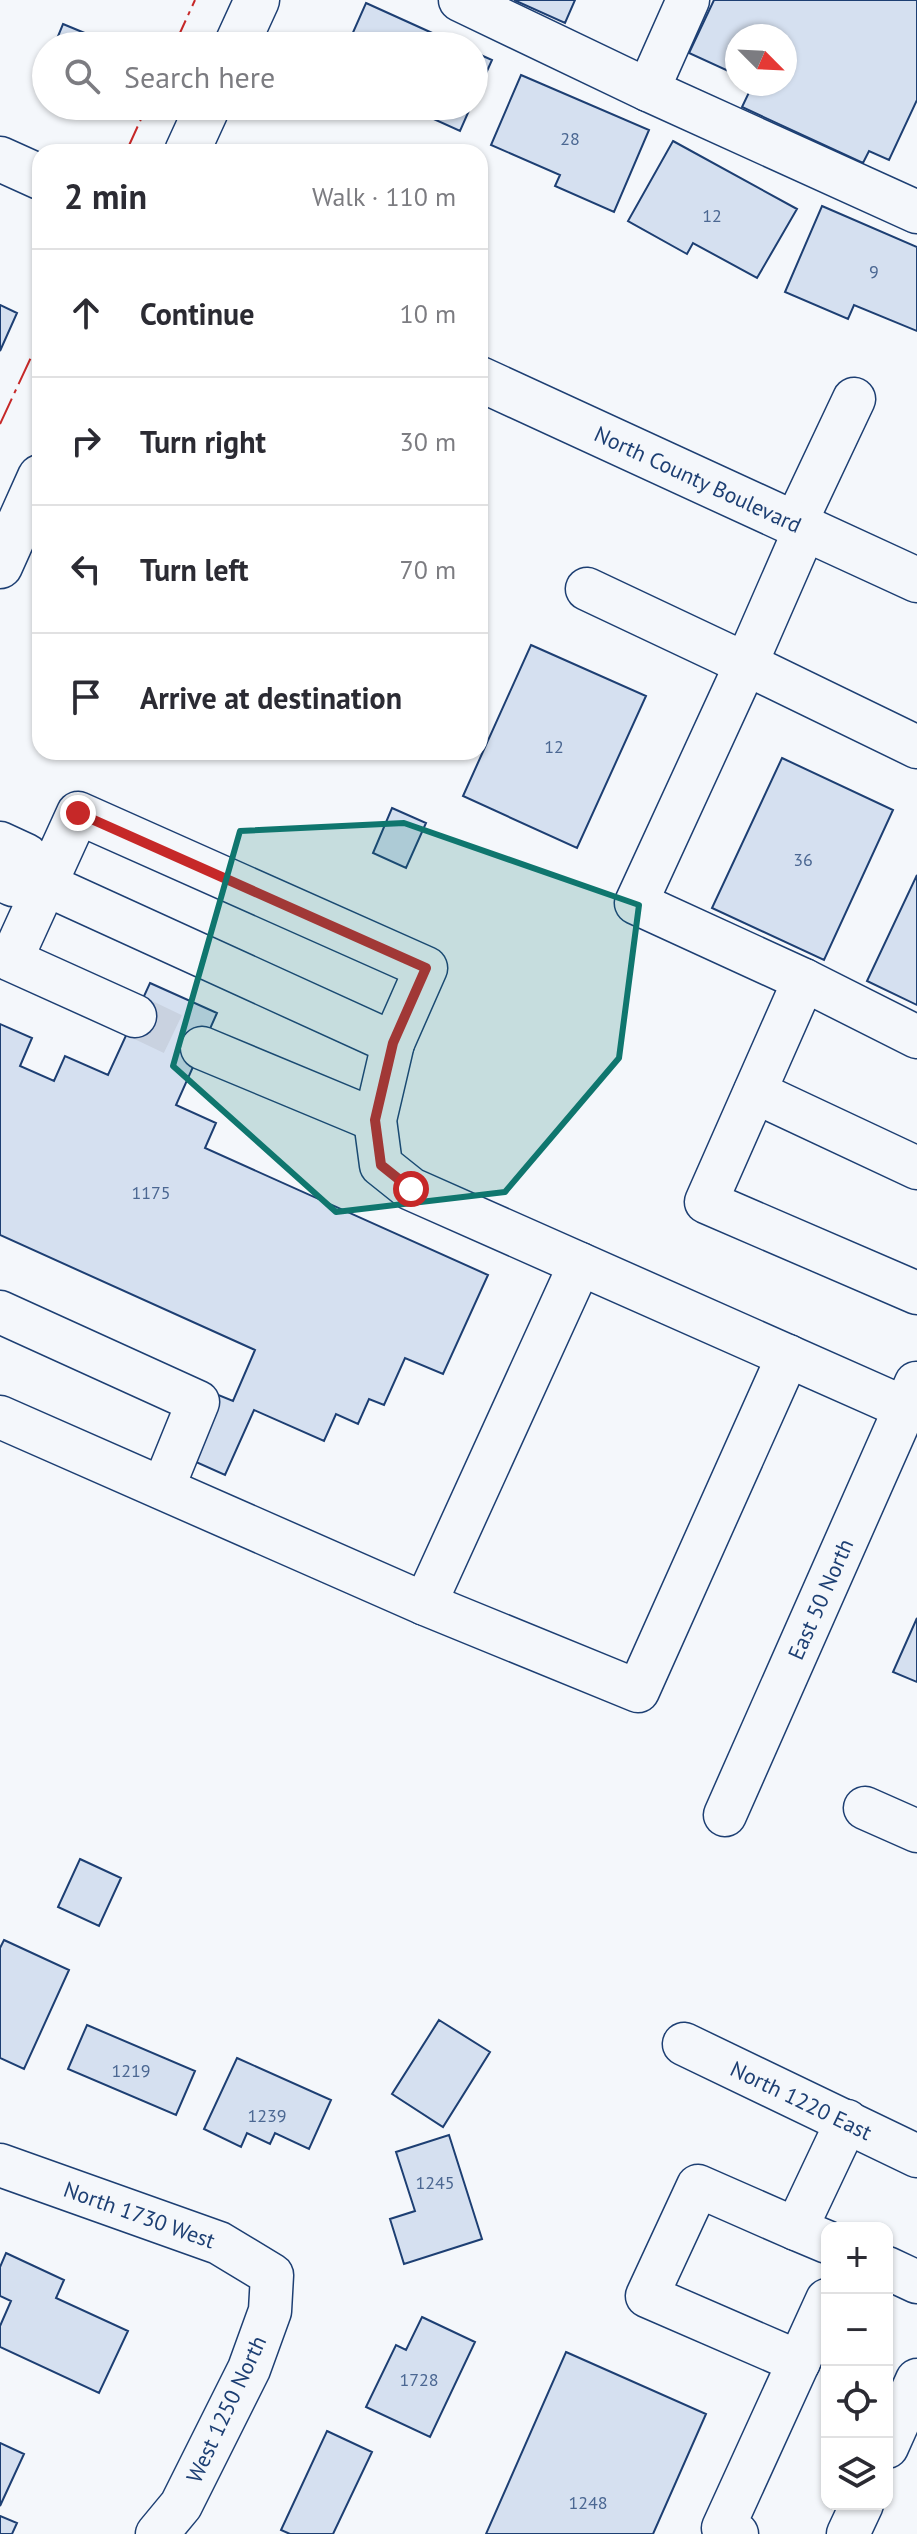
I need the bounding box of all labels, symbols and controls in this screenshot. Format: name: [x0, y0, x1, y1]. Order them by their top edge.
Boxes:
north arrow: [725, 24, 797, 96]
search box: [32, 32, 488, 120]
icon: search: [60, 54, 104, 98]
text: Search here: [124, 57, 275, 96]
house number: 28: [560, 127, 580, 150]
text: 2 min: [64, 174, 147, 218]
text: Walk · 110 m: [312, 180, 456, 213]
house number: 12: [702, 204, 722, 227]
house number: 9: [869, 260, 879, 283]
icon: ahead: [64, 291, 108, 335]
text: Continue: [140, 294, 254, 333]
text: 10 m: [400, 297, 456, 330]
icon: right: [64, 419, 108, 463]
street label: North County Boulevard: [590, 420, 806, 539]
text: Turn right: [140, 422, 266, 461]
text: 30 m: [400, 425, 456, 458]
icon: left: [64, 547, 108, 591]
text: Turn left: [140, 550, 248, 589]
text: 70 m: [400, 553, 456, 586]
icon: arrive: [64, 675, 108, 719]
text: Arrive at destination: [140, 678, 402, 717]
house number: 12: [544, 735, 564, 758]
route end: [60, 795, 96, 831]
house number: 36: [793, 848, 813, 871]
route start: [393, 1171, 429, 1207]
house number: 1175: [131, 1181, 171, 1204]
street label: East 50 North: [781, 1534, 859, 1664]
street label: North 1220 East: [726, 2054, 877, 2146]
house number: 1219: [111, 2059, 151, 2082]
house number: 1239: [247, 2104, 287, 2127]
house number: 1245: [415, 2171, 455, 2194]
street label: North 1730 West: [60, 2175, 219, 2255]
map controls: [821, 2222, 893, 2510]
button: +: [821, 2222, 893, 2294]
button: −: [821, 2294, 893, 2366]
street label: West 1250 North: [180, 2331, 272, 2487]
button: locate: [821, 2366, 893, 2438]
house number: 1728: [399, 2368, 439, 2391]
button: layers: [821, 2438, 893, 2510]
house number: 1248: [568, 2491, 608, 2514]

